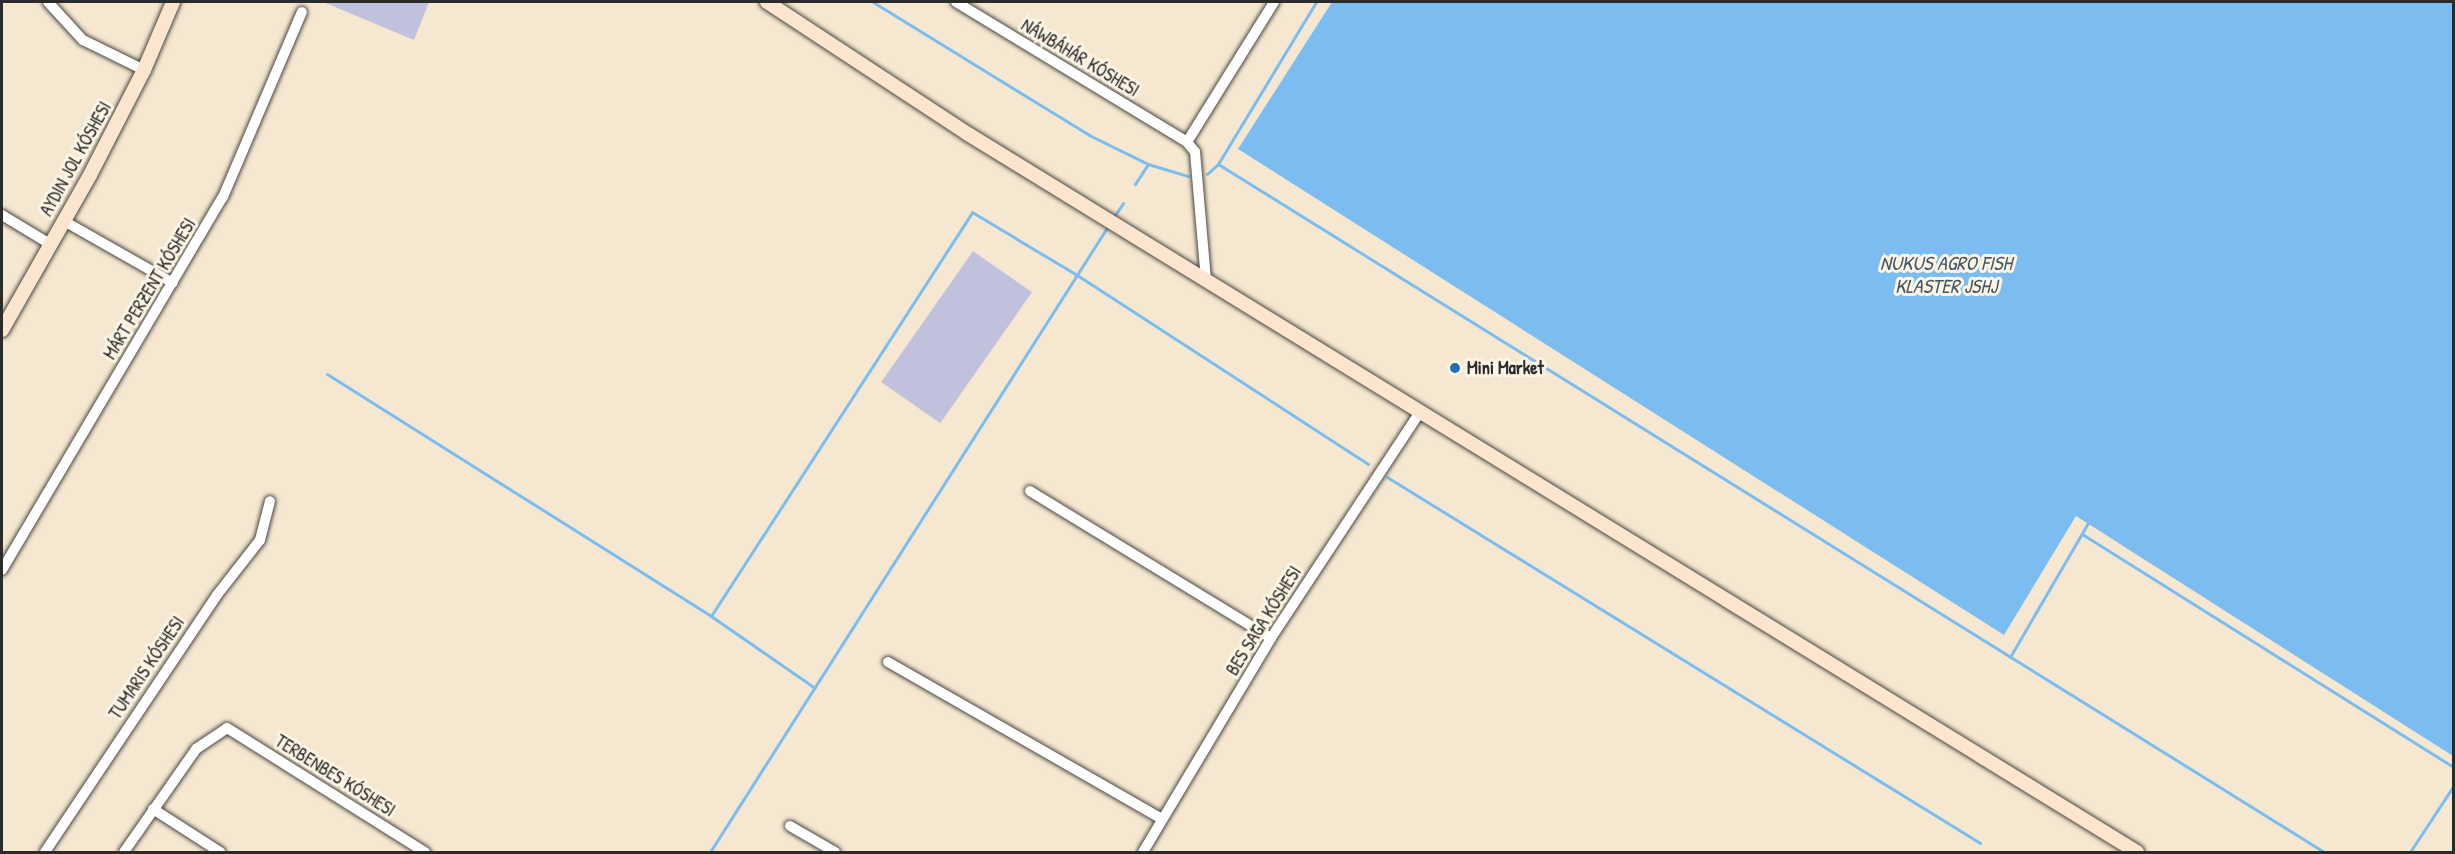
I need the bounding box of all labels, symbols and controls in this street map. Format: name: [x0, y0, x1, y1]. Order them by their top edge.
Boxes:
street label: NÁWBÁHÁR KÓSHESI: [1017, 14, 1143, 102]
street label: AYDIN JOL KÓSHESI: [36, 98, 116, 220]
street label: MÁRT PERZENT KÓSHESI: [99, 215, 201, 363]
water label: NUKUS AGRO FISH KLASTER JSHJ: [1880, 251, 2012, 298]
place label: Mini Market: [1467, 357, 1544, 379]
marker: Mini Market: [1448, 361, 1462, 375]
street label: BES SAǴA KÓSHESI: [1222, 562, 1306, 680]
street label: TUMARIS KÓSHESI: [105, 613, 189, 723]
street label: TERBENBES KÓSHESI: [271, 730, 399, 822]

